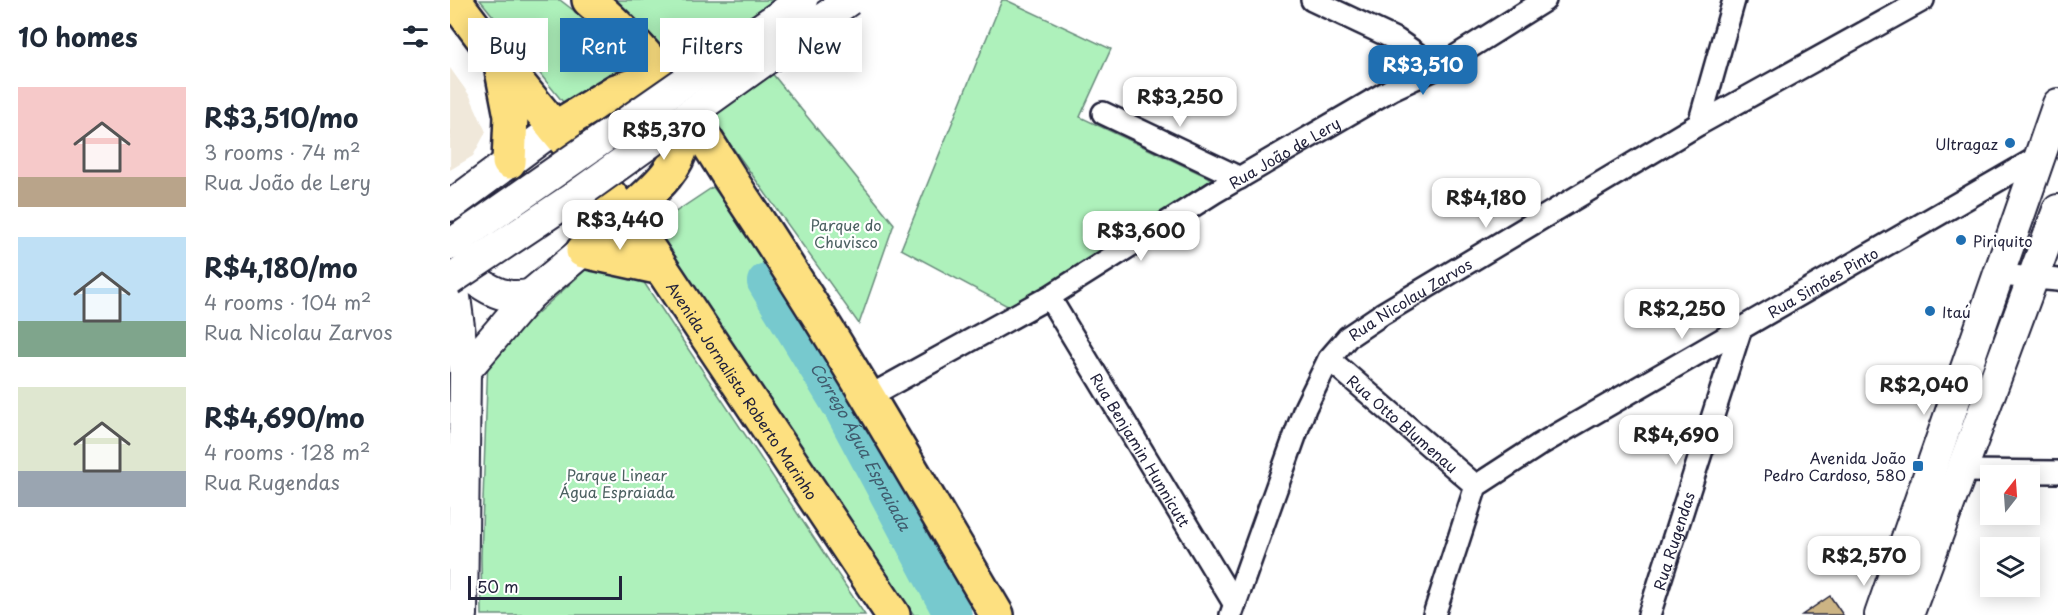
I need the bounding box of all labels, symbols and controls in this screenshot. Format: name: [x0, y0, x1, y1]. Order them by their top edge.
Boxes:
text: 10 homes: [18, 17, 138, 56]
chip: Buy: [468, 18, 548, 72]
chip: Rent: [560, 18, 648, 72]
chip: Filters: [660, 18, 764, 72]
chip: New: [776, 18, 862, 72]
icon: filters: [399, 20, 432, 53]
pin: R$3,510: [1368, 45, 1478, 96]
text: R$3,510: [1382, 49, 1464, 79]
pin: R$3,250: [1125, 77, 1235, 128]
text: R$3,250: [1137, 81, 1223, 111]
text: R$3,510/mo: [204, 98, 358, 137]
pin: R$5,370: [609, 110, 719, 161]
street label: Rua João de Lery: [1224, 110, 1344, 193]
icon: home: [66, 111, 138, 183]
text: R$5,370: [622, 114, 706, 144]
place label: Ultragaz: [1935, 132, 1998, 155]
marker: Ultragaz: [2003, 136, 2017, 150]
text: 3 rooms · 74 m²: [204, 137, 361, 167]
text: Rua João de Lery: [204, 167, 371, 197]
pin: R$4,180: [1431, 178, 1541, 229]
text: R$4,180: [1446, 182, 1526, 212]
pin: R$3,440: [565, 200, 675, 251]
text: R$3,440: [576, 204, 664, 234]
pin: R$3,600: [1086, 211, 1196, 262]
park label: Parque do Chuvisco: [810, 213, 882, 253]
text: R$3,600: [1097, 215, 1185, 245]
place label: Piriquito: [1973, 229, 2033, 252]
marker: Piriquito: [1954, 233, 1968, 247]
street label: Rua Simões Pinto: [1763, 240, 1882, 323]
text: R$4,180/mo: [204, 248, 357, 287]
street label: Rua Nicolau Zarvos: [1343, 251, 1476, 346]
icon: home: [66, 261, 138, 333]
street label: Avenida Jornalista Roberto Marinho: [662, 276, 824, 504]
text: 4 rooms · 104 m²: [204, 287, 371, 317]
pin: R$2,250: [1627, 289, 1737, 340]
text: R$2,250: [1638, 293, 1726, 323]
place label: Itaú: [1942, 300, 1971, 323]
marker: Itaú: [1923, 304, 1937, 318]
text: Rua Nicolau Zarvos: [204, 317, 393, 347]
water label: Córrego Água Espraiada: [805, 357, 918, 535]
pin: R$2,040: [1869, 365, 1979, 416]
street label: Rua Benjamin Hunnicutt: [1086, 368, 1197, 531]
street label: Rua Otto Blumenau: [1343, 369, 1464, 478]
text: R$2,040: [1879, 369, 1969, 399]
text: R$4,690/mo: [204, 398, 365, 437]
icon: home: [66, 411, 138, 483]
pin: R$4,690: [1621, 415, 1731, 466]
text: R$4,690: [1633, 419, 1719, 449]
text: 4 rooms · 128 m²: [204, 437, 370, 467]
place label: Avenida João Pedro Cardoso, 580: [1764, 446, 1906, 486]
marker: Avenida João Pedro Cardoso, 580: [1911, 459, 1925, 473]
park label: Parque Linear Água Espraiada: [559, 463, 675, 503]
north arrow: [1980, 465, 2040, 525]
map controls: [1980, 465, 2040, 597]
text: Rua Rugendas: [204, 467, 340, 497]
street label: Rua Rugendas: [1646, 488, 1699, 593]
pin: R$2,570: [1809, 536, 1919, 587]
button: layers: [1980, 537, 2040, 597]
text: R$2,570: [1822, 540, 1907, 570]
scale bar: [468, 573, 622, 600]
text: 50 m: [477, 574, 518, 598]

